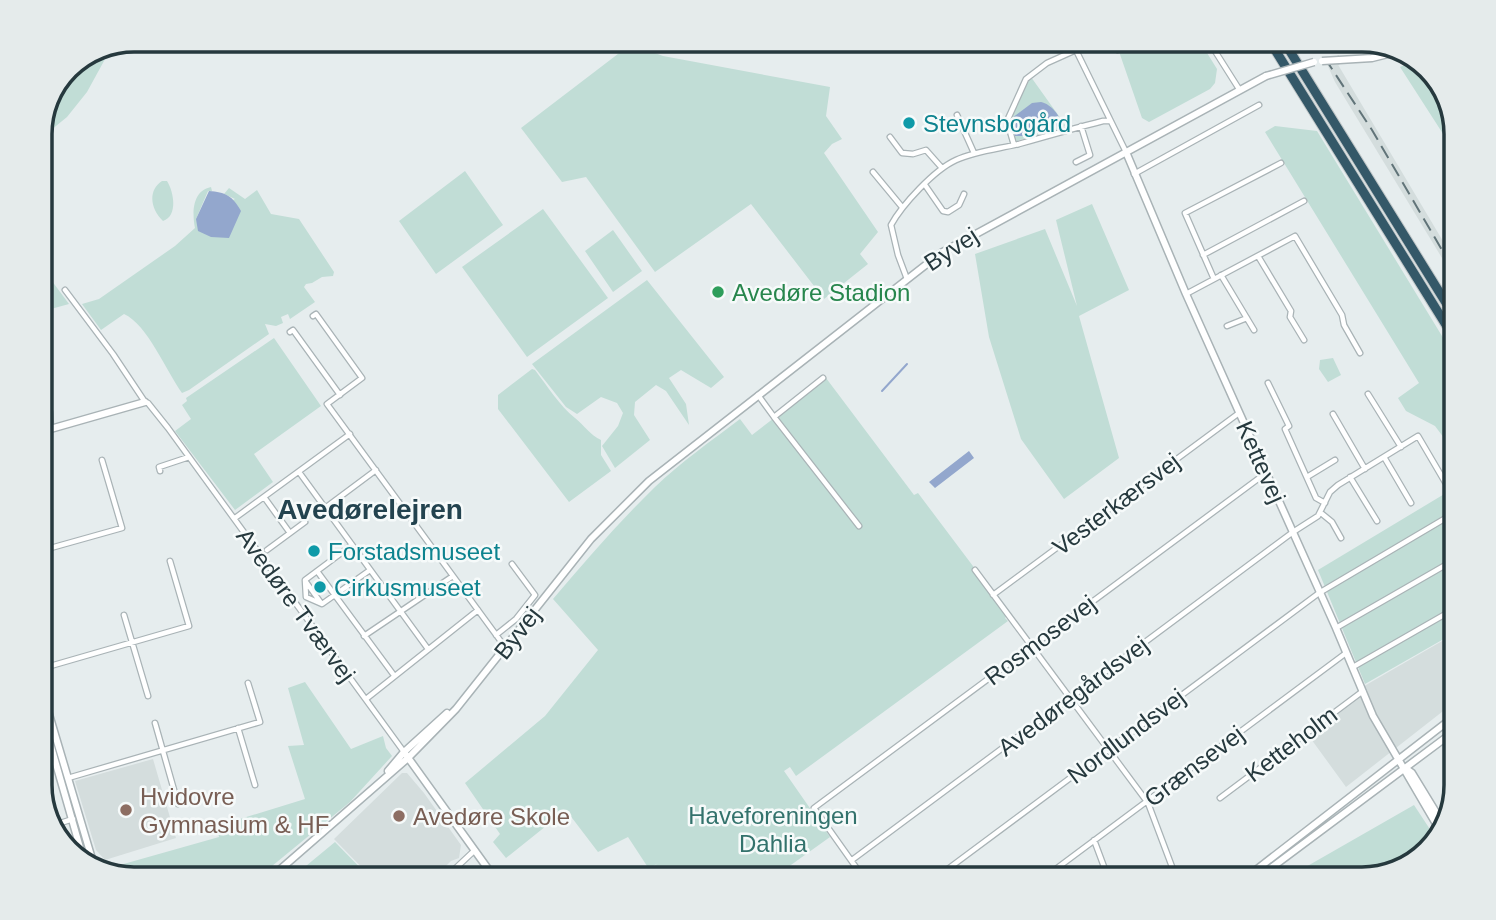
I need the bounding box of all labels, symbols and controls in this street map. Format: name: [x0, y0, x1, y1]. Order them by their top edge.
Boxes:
place label: Stevnsbogård: [923, 110, 1071, 137]
marker: Stevnsbogård: [901, 115, 917, 131]
street label: Byvej: [919, 222, 983, 276]
place label: Avedøre Stadion: [732, 279, 910, 306]
marker: Avedøre Stadion: [710, 284, 726, 300]
street label: Kettevej: [1231, 417, 1291, 507]
street label: Vesterkærsvej: [1047, 447, 1185, 561]
district label: Avedørelejren: [277, 494, 463, 525]
street label: Avedøre Tværvej: [231, 523, 361, 687]
place label: Forstadsmuseet: [328, 538, 500, 565]
marker: Forstadsmuseet: [306, 543, 322, 559]
place label: Cirkusmuseet: [334, 574, 481, 601]
marker: Cirkusmuseet: [312, 579, 328, 595]
street label: Rosmosevej: [979, 589, 1101, 691]
street label: Byvej: [488, 602, 546, 664]
street label: Avedøregårdsvej: [993, 631, 1153, 761]
street label: Nordlundsvej: [1062, 683, 1190, 789]
street label: Ketteholm: [1240, 701, 1342, 787]
street label: Grænsevej: [1139, 720, 1249, 812]
place label: Hvidovre Gymnasium & HF: [140, 783, 329, 838]
marker: Hvidovre Gymnasium & HF: [118, 802, 134, 818]
park label: Haveforeningen Dahlia: [688, 802, 858, 857]
place label: Avedøre Skole: [413, 803, 570, 830]
marker: Avedøre Skole: [391, 808, 407, 824]

